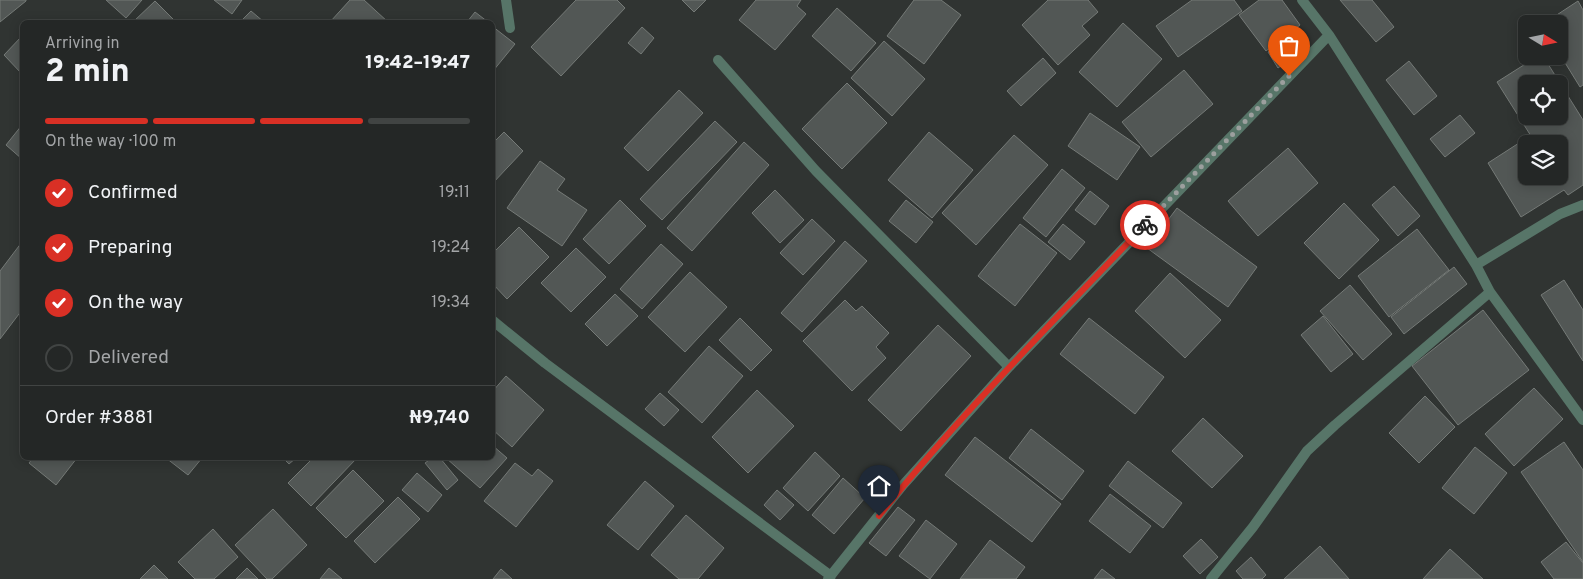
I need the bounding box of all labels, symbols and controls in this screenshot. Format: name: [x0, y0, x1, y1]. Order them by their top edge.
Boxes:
north arrow: [1518, 15, 1568, 65]
map controls: [1518, 15, 1568, 185]
pin: [1268, 25, 1310, 76]
icon: bag: [1275, 32, 1303, 60]
text: Arriving in: [45, 34, 120, 54]
text: 19:42–19:47: [365, 51, 470, 75]
text: 2 min: [45, 53, 130, 93]
button: locate: [1518, 75, 1568, 125]
text: On the way · 100 m: [45, 132, 176, 152]
button: layers: [1518, 135, 1568, 185]
icon: check: [45, 179, 73, 207]
text: Confirmed: [88, 181, 178, 205]
text: 19:11: [439, 183, 470, 203]
courier: [1120, 200, 1170, 250]
icon: bike: [1131, 211, 1159, 239]
icon: check: [45, 234, 73, 262]
text: Preparing: [88, 236, 172, 260]
text: 19:24: [431, 238, 470, 258]
icon: check: [45, 289, 73, 317]
text: On the way: [88, 291, 183, 315]
text: 19:34: [431, 293, 470, 313]
text: Delivered: [88, 346, 169, 370]
text: Order #3881: [45, 406, 154, 430]
text: ₦9,740: [409, 406, 470, 430]
pin: [858, 465, 900, 516]
icon: home: [865, 472, 893, 500]

